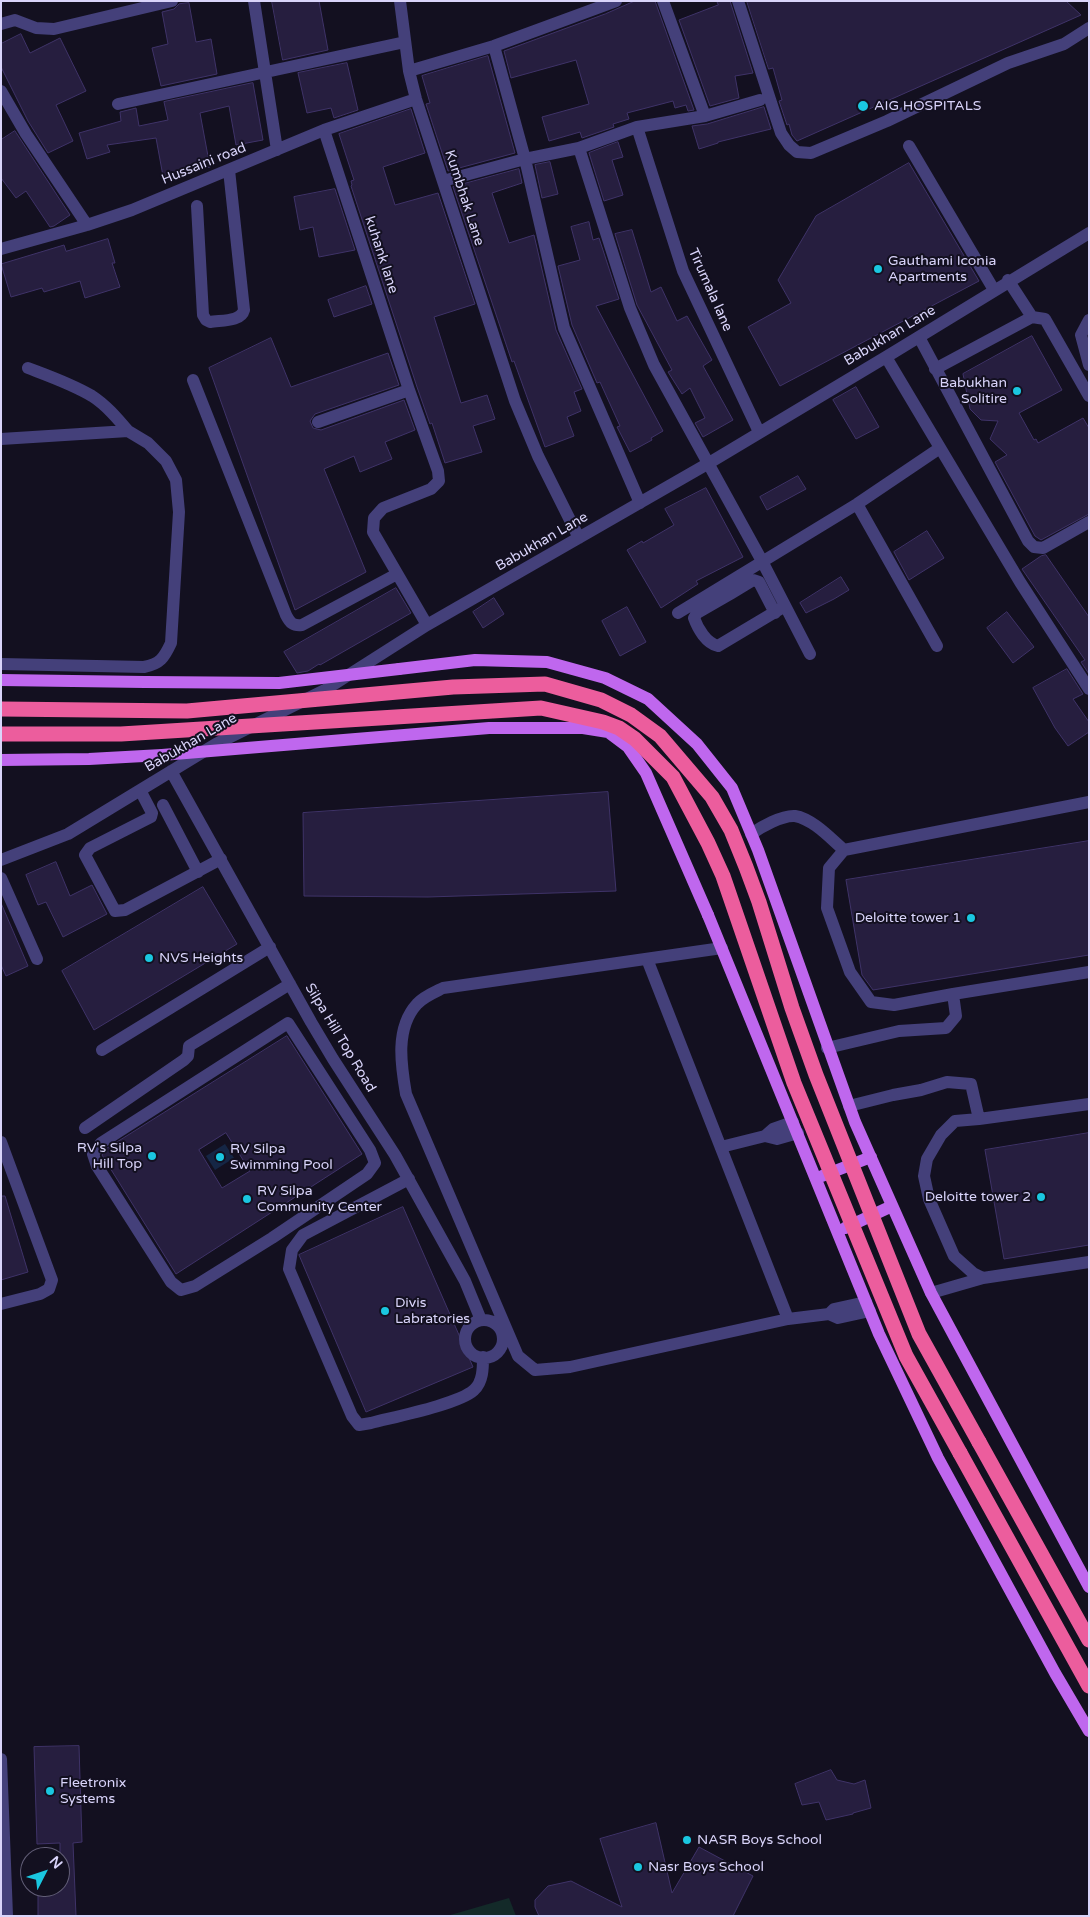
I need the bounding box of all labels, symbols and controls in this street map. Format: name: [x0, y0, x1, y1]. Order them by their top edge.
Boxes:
place label: AIG HOSPITALS: [874, 98, 981, 114]
marker: AIG HOSPITALS: [856, 99, 870, 113]
street label: Hussaini road: [159, 139, 249, 189]
street label: Kumbhak Lane: [441, 148, 487, 248]
street label: kuhank lane: [361, 214, 401, 296]
street label: Tirumala lane: [684, 246, 736, 334]
place label: Gauthami Iconia Apartments: [888, 253, 996, 286]
marker: Gauthami Iconia Apartments: [872, 263, 884, 275]
street label: Babukhan Lane: [841, 302, 939, 370]
place label: Babukhan Solitire: [940, 375, 1007, 408]
marker: Babukhan Solitire: [1011, 385, 1023, 397]
street label: Babukhan Lane: [493, 509, 591, 575]
street label: Babukhan Lane: [142, 710, 240, 776]
place label: Deloitte tower 1: [855, 910, 961, 926]
marker: Deloitte tower 1: [965, 912, 977, 924]
place label: NVS Heights: [159, 950, 243, 966]
marker: NVS Heights: [143, 952, 155, 964]
street label: Silpa Hill Top Road: [301, 980, 379, 1096]
place label: RV's Silpa Hill Top: [77, 1140, 142, 1172]
place label: RV Silpa Swimming Pool: [230, 1141, 333, 1174]
marker: RV's Silpa Hill Top: [146, 1150, 158, 1162]
marker: RV Silpa Swimming Pool: [214, 1151, 226, 1163]
place label: RV Silpa Community Center: [257, 1183, 382, 1216]
place label: Deloitte tower 2: [925, 1189, 1031, 1205]
marker: Deloitte tower 2: [1035, 1191, 1047, 1203]
marker: RV Silpa Community Center: [241, 1193, 253, 1205]
place label: Divis Labratories: [395, 1295, 470, 1328]
marker: Divis Labratories: [379, 1305, 391, 1317]
place label: Fleetronix Systems: [60, 1775, 126, 1808]
marker: Fleetronix Systems: [44, 1785, 56, 1797]
place label: NASR Boys School: [697, 1832, 822, 1848]
marker: NASR Boys School: [681, 1834, 693, 1846]
north arrow: [20, 1847, 70, 1897]
text: N: [46, 1853, 66, 1872]
place label: Nasr Boys School: [648, 1859, 764, 1875]
marker: Nasr Boys School: [632, 1861, 644, 1873]

